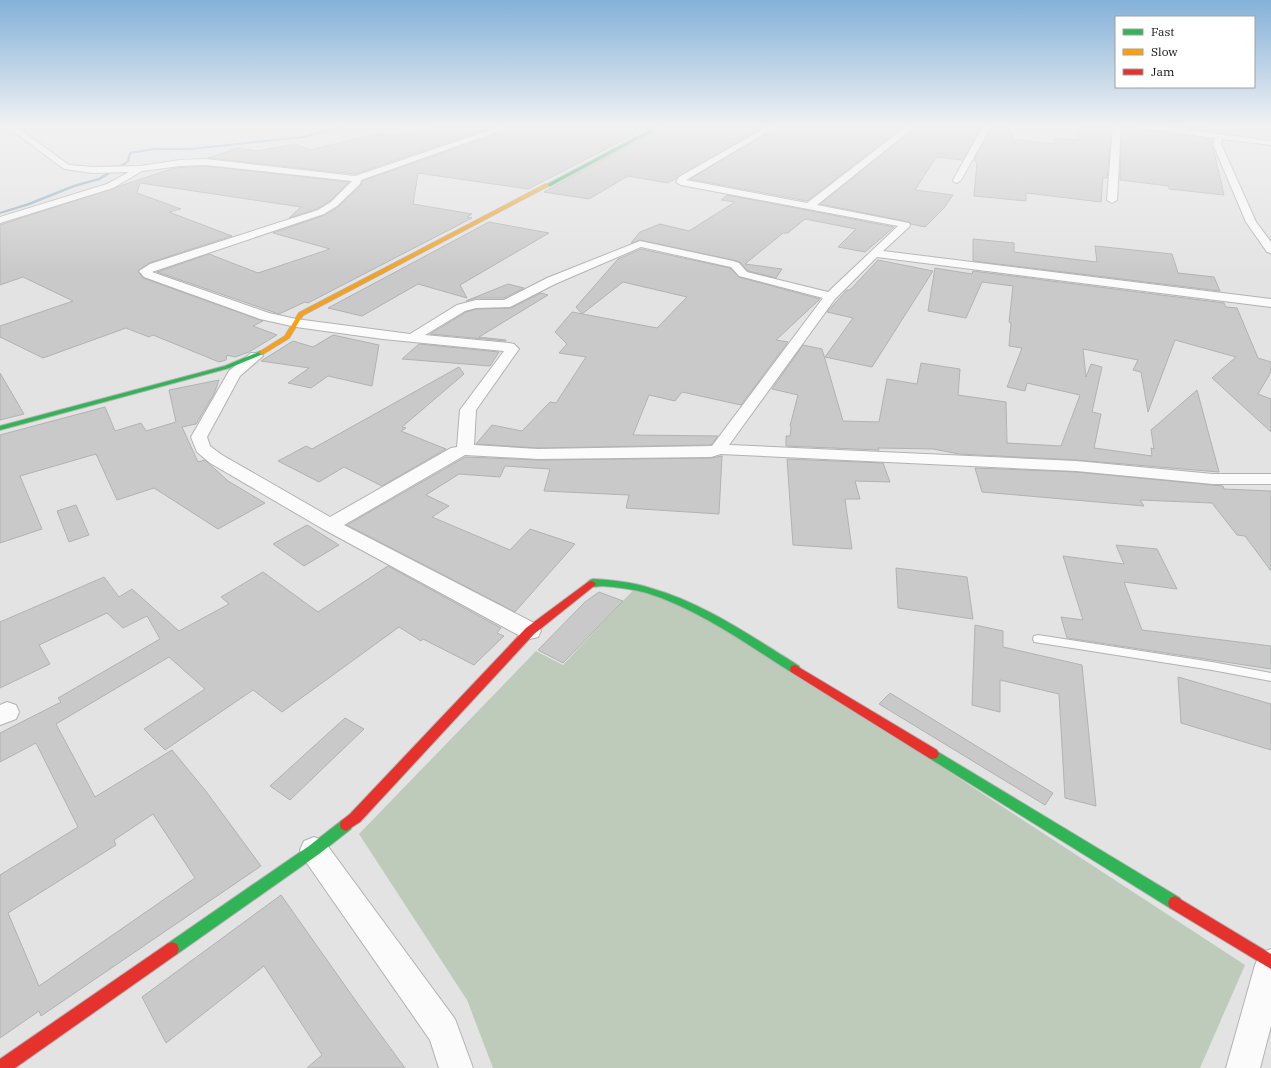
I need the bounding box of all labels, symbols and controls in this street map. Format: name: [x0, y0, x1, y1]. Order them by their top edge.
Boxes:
legend: [1115, 16, 1255, 88]
text: Fast: [1151, 24, 1175, 39]
text: Slow: [1151, 44, 1178, 59]
text: Jam: [1151, 64, 1175, 79]

